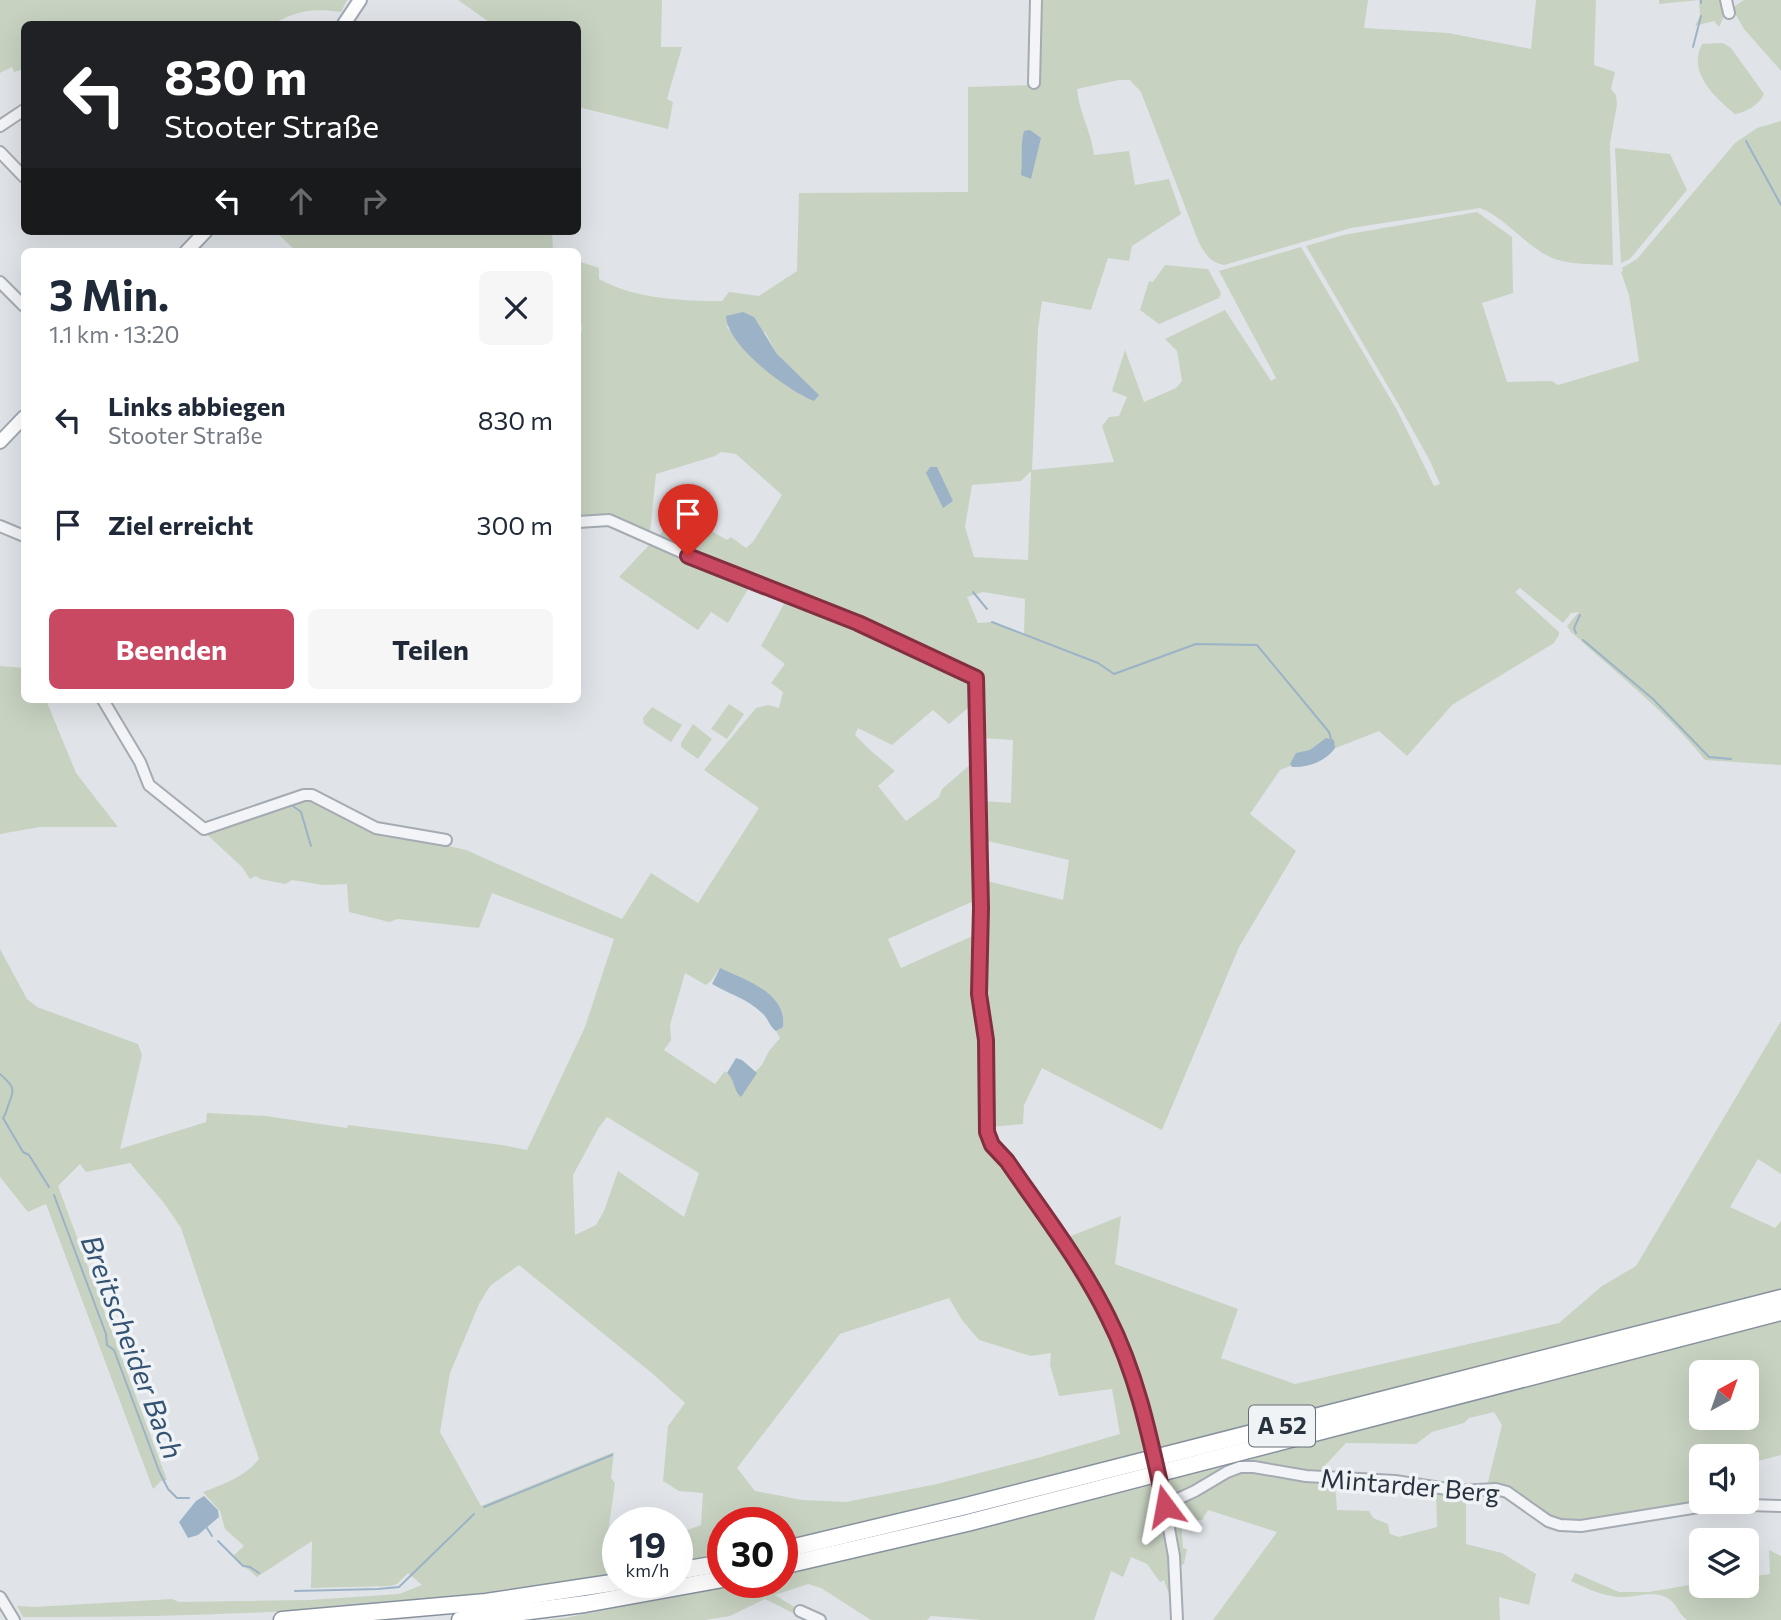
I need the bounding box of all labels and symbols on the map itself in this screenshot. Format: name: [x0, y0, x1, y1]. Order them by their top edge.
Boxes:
pin: [658, 484, 718, 556]
water label: Breitscheider Bach: [75, 1230, 191, 1463]
north arrow: [1689, 1360, 1759, 1430]
road number: A 52: [1249, 1406, 1315, 1446]
street label: Mintarder Berg: [1319, 1461, 1501, 1508]
position arrow: [1128, 1469, 1202, 1543]
speed limit sign: 30: [707, 1507, 798, 1598]

